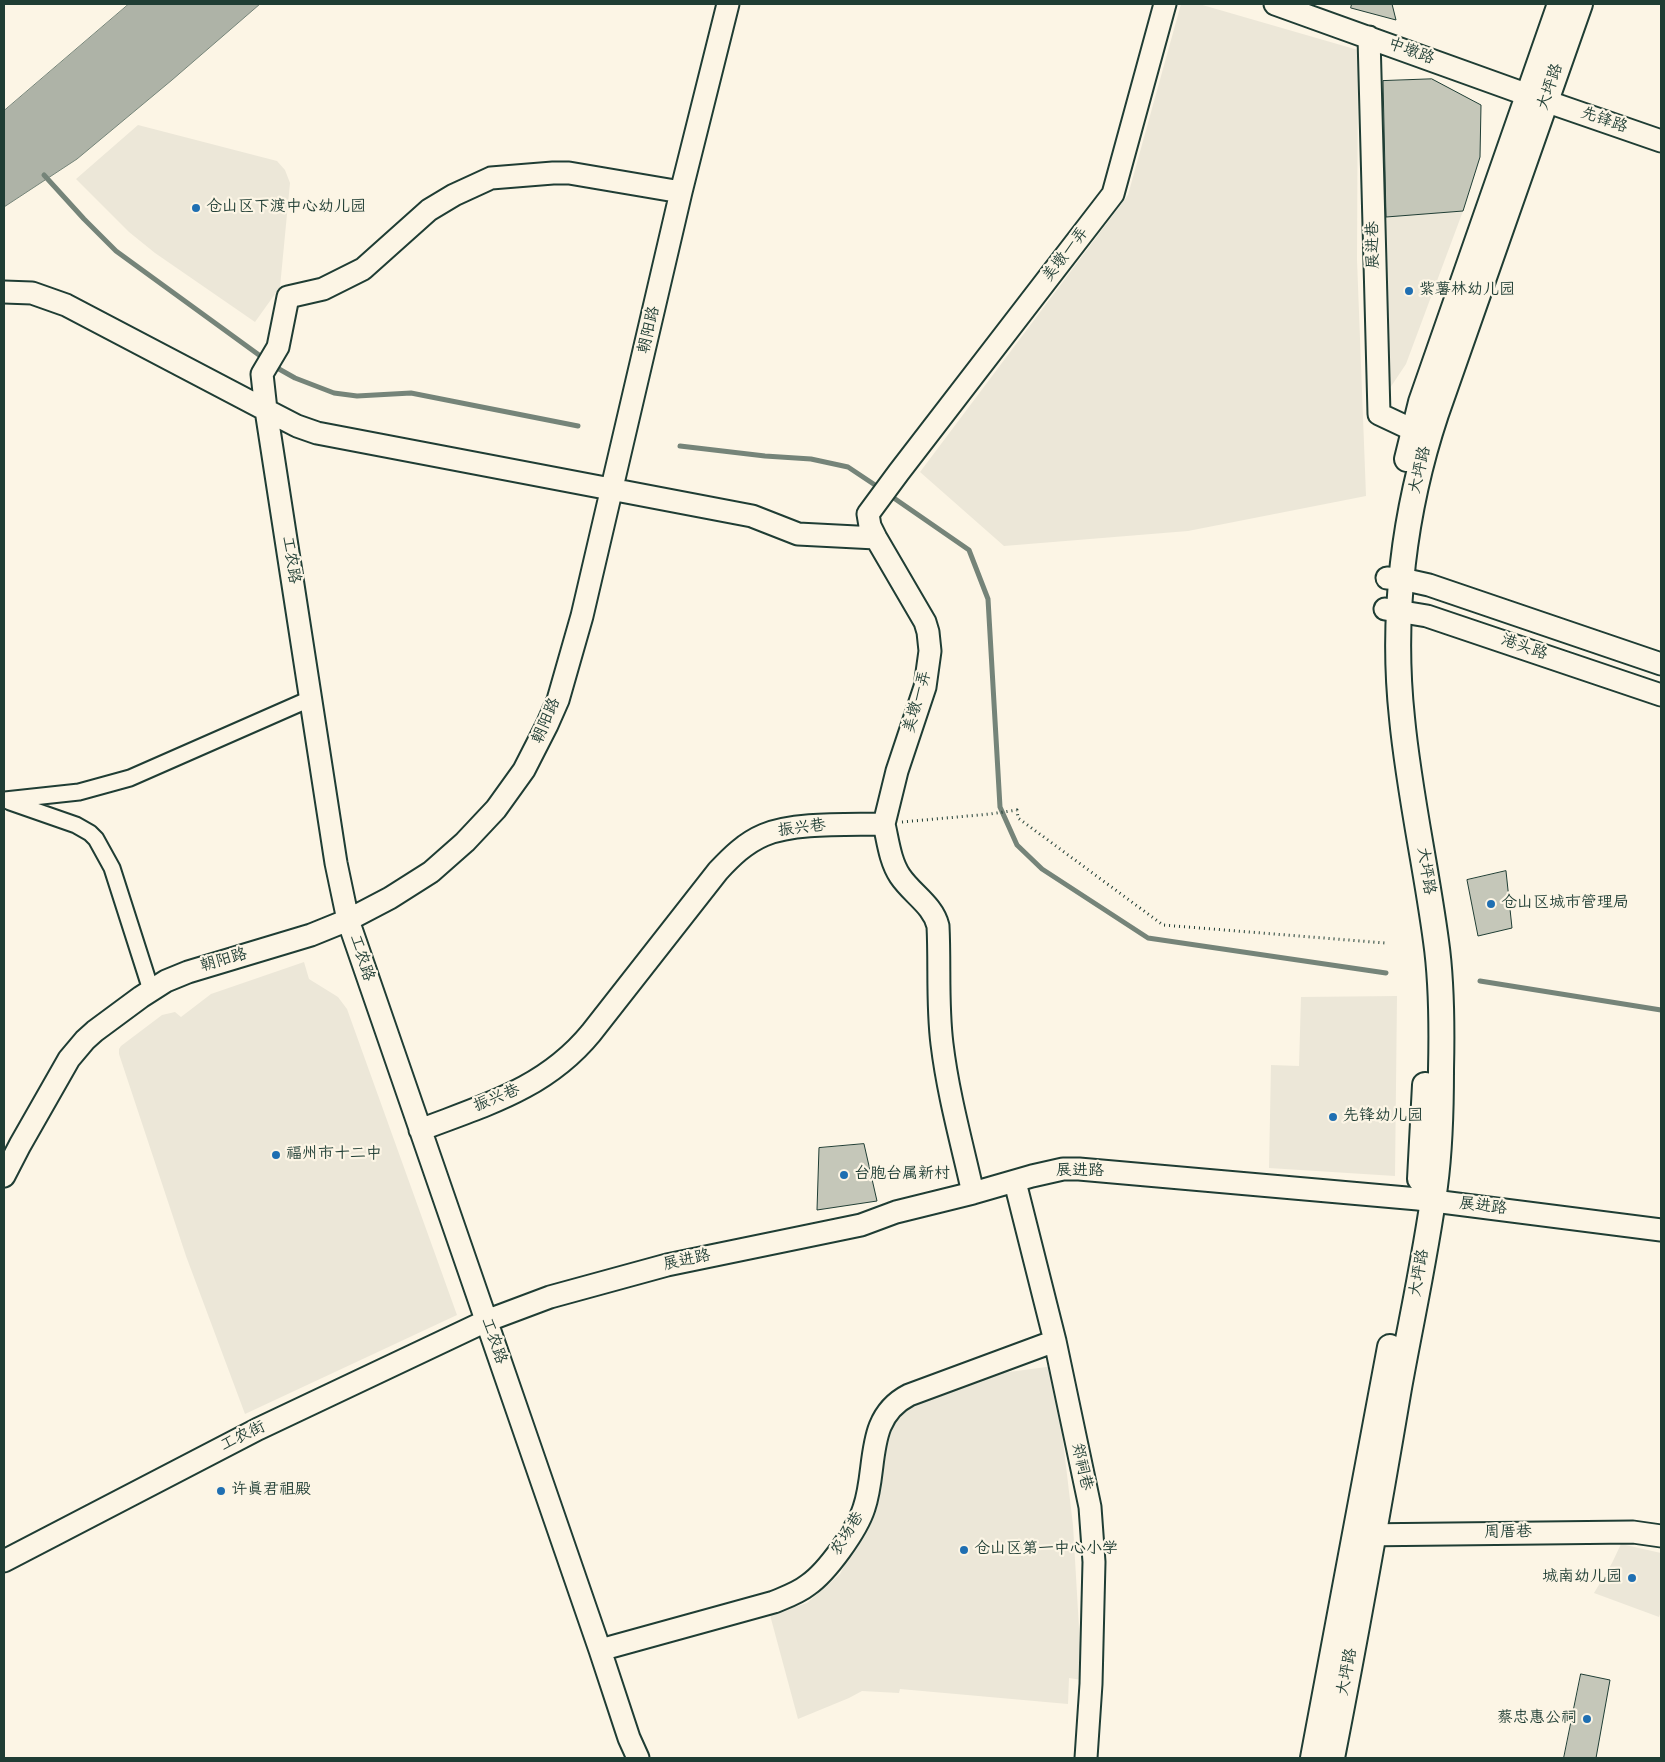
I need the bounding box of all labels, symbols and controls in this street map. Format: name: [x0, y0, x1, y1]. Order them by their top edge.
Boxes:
street label: 中墩路: [1385, 35, 1437, 69]
street label: 大坪路: [1534, 61, 1568, 113]
street label: 先锋路: [1578, 104, 1630, 138]
place label: 仓山区下渡中心幼儿园: [206, 198, 366, 218]
marker: 仓山区下渡中心幼儿园: [190, 202, 202, 214]
street label: 展进巷: [1364, 221, 1384, 269]
street label: 美墩一弄: [1039, 224, 1093, 286]
place label: 紫薯林幼儿园: [1419, 281, 1515, 301]
marker: 紫薯林幼儿园: [1403, 285, 1415, 297]
street label: 朝阳路: [635, 304, 665, 356]
street label: 大坪路: [1406, 444, 1436, 496]
street label: 工农路: [277, 535, 303, 585]
street label: 港头路: [1498, 631, 1550, 665]
street label: 美墩一弄: [900, 669, 936, 735]
street label: 朝阳路: [529, 695, 565, 747]
street label: 振兴巷: [777, 817, 827, 841]
street label: 大坪路: [1412, 846, 1438, 896]
place label: 仓山区城市管理局: [1501, 894, 1629, 914]
marker: 仓山区城市管理局: [1485, 898, 1497, 910]
street label: 工农路: [344, 932, 378, 984]
street label: 朝阳路: [198, 945, 250, 977]
street label: 振兴巷: [471, 1081, 523, 1117]
place label: 先锋幼儿园: [1343, 1107, 1423, 1127]
marker: 先锋幼儿园: [1327, 1111, 1339, 1123]
place label: 福州市十二中: [286, 1145, 382, 1165]
marker: 福州市十二中: [270, 1149, 282, 1161]
street label: 展进路: [1056, 1162, 1104, 1182]
place label: 台胞台属新村: [854, 1165, 950, 1185]
marker: 台胞台属新村: [838, 1169, 850, 1181]
street label: 展进路: [1458, 1195, 1508, 1219]
street label: 展进路: [662, 1247, 712, 1275]
street label: 大坪路: [1406, 1248, 1434, 1298]
street label: 工农路: [476, 1315, 510, 1367]
street label: 工农街: [217, 1418, 269, 1456]
street label: 郑祠巷: [1066, 1441, 1096, 1493]
place label: 许真君祖殿: [231, 1481, 311, 1501]
marker: 许真君祖殿: [215, 1485, 227, 1497]
street label: 农场巷: [827, 1509, 869, 1559]
street label: 周厝巷: [1484, 1523, 1532, 1543]
place label: 仓山区第一中心小学: [974, 1540, 1118, 1560]
marker: 仓山区第一中心小学: [958, 1544, 970, 1556]
place label: 城南幼儿园: [1542, 1568, 1622, 1588]
marker: 城南幼儿园: [1626, 1572, 1638, 1584]
street label: 大坪路: [1334, 1647, 1362, 1697]
place label: 蔡忠惠公祠: [1497, 1709, 1577, 1729]
marker: 蔡忠惠公祠: [1581, 1713, 1593, 1725]

